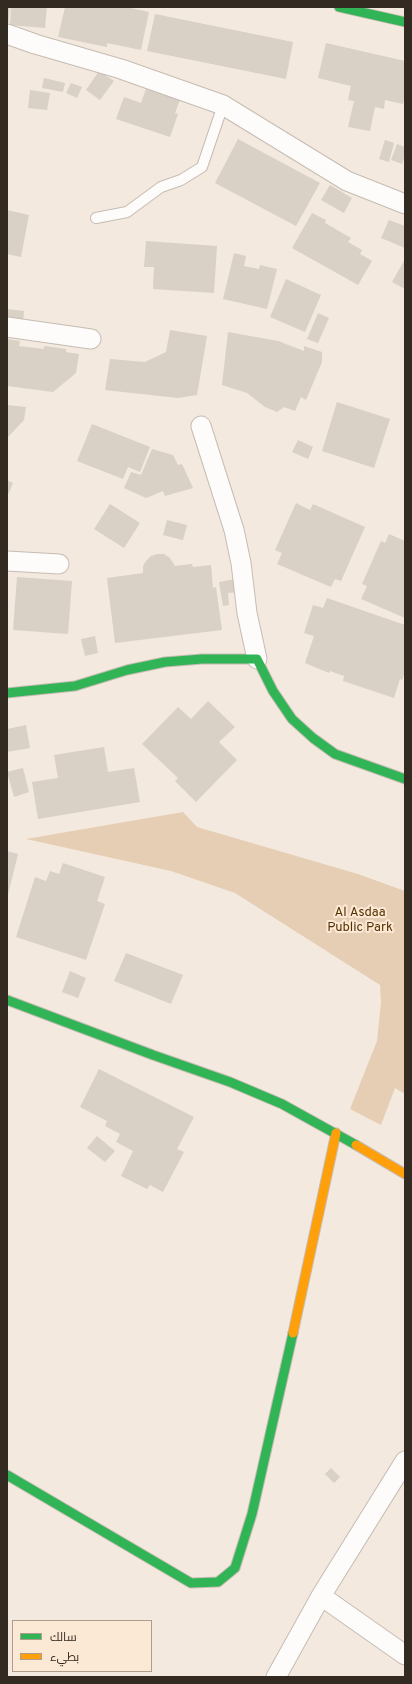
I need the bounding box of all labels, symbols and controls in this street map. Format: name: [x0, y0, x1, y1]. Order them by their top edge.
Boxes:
park label: Al Asdaa Public Park: [327, 905, 393, 936]
legend: [12, 1620, 152, 1672]
text: سالك: [50, 1630, 77, 1646]
text: بطيء: [50, 1650, 79, 1666]

